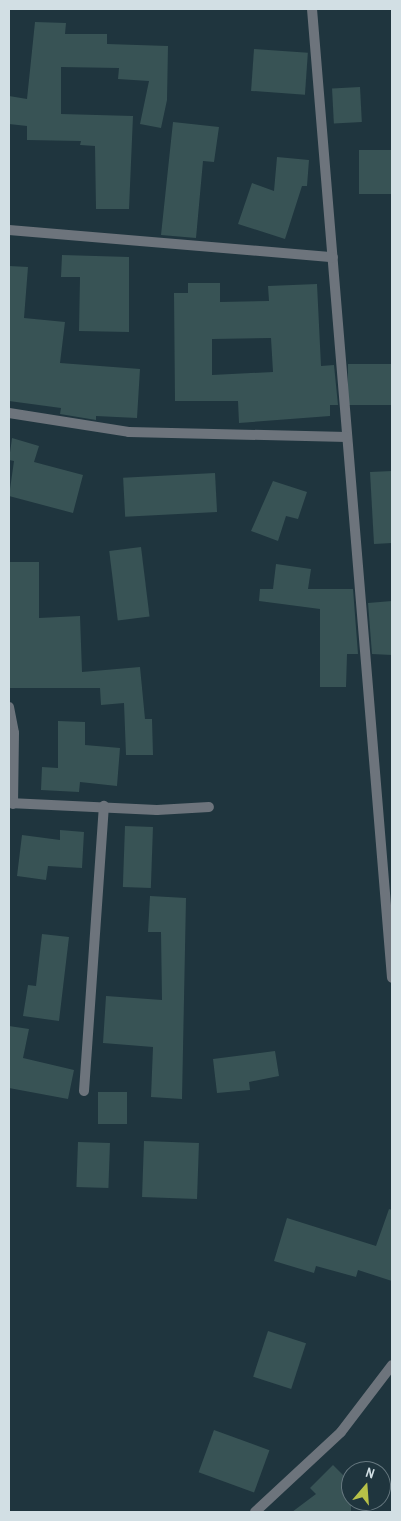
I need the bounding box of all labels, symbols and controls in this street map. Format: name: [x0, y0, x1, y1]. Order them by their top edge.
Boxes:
north arrow: [341, 1461, 391, 1511]
text: N: [364, 1463, 377, 1483]

